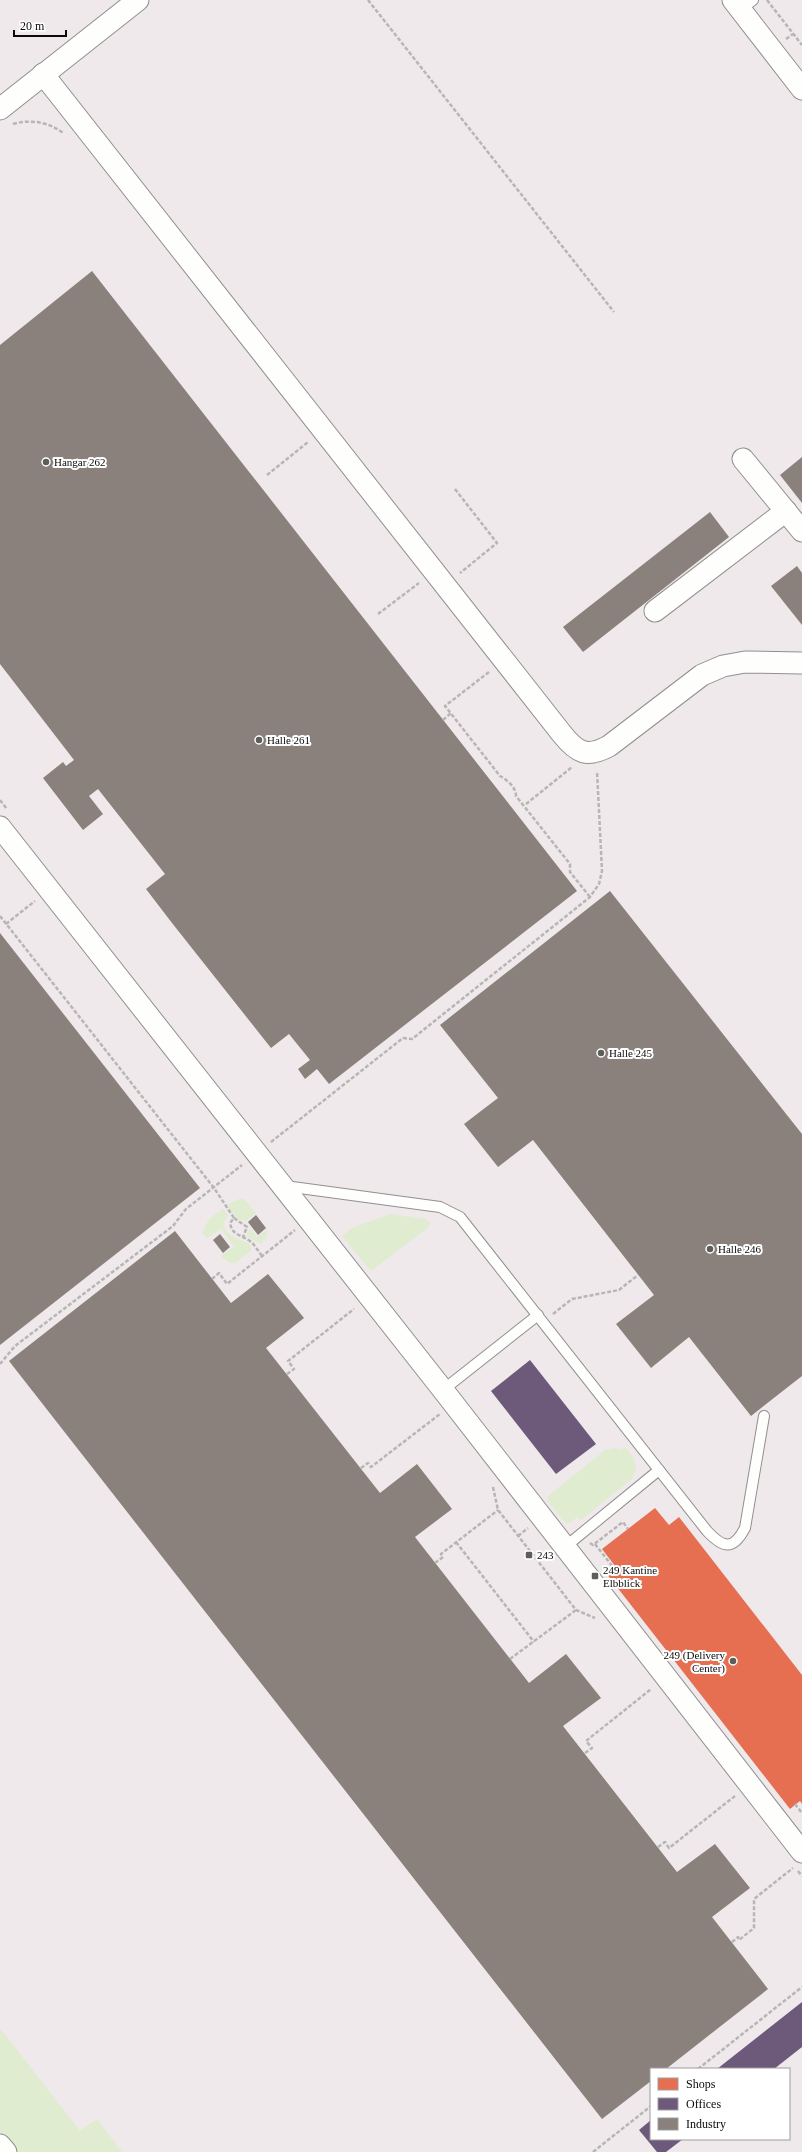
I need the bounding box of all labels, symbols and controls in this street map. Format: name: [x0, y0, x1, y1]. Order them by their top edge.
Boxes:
scale bar: [14, 12, 66, 38]
text: 20 m: [20, 19, 45, 33]
place label: Hangar 262: [54, 456, 106, 468]
marker: Hangar 262: [41, 457, 51, 467]
place label: Halle 261: [267, 734, 310, 746]
marker: Halle 261: [254, 735, 264, 745]
place label: Halle 245: [609, 1047, 653, 1059]
marker: Halle 245: [596, 1048, 606, 1058]
place label: Halle 246: [718, 1243, 762, 1255]
marker: Halle 246: [705, 1244, 715, 1254]
place label: 243: [537, 1549, 554, 1561]
marker: 243: [524, 1550, 534, 1560]
place label: 249 Kantine Elbblick: [603, 1564, 657, 1589]
marker: 249 Kantine Elbblick: [590, 1571, 600, 1581]
place label: 249 (Delivery Center): [664, 1649, 725, 1675]
marker: 249 (Delivery Center): [728, 1656, 738, 1666]
legend: [650, 2068, 790, 2140]
text: Shops: [686, 2077, 716, 2091]
text: Offices: [686, 2097, 721, 2111]
text: Industry: [686, 2117, 726, 2131]

